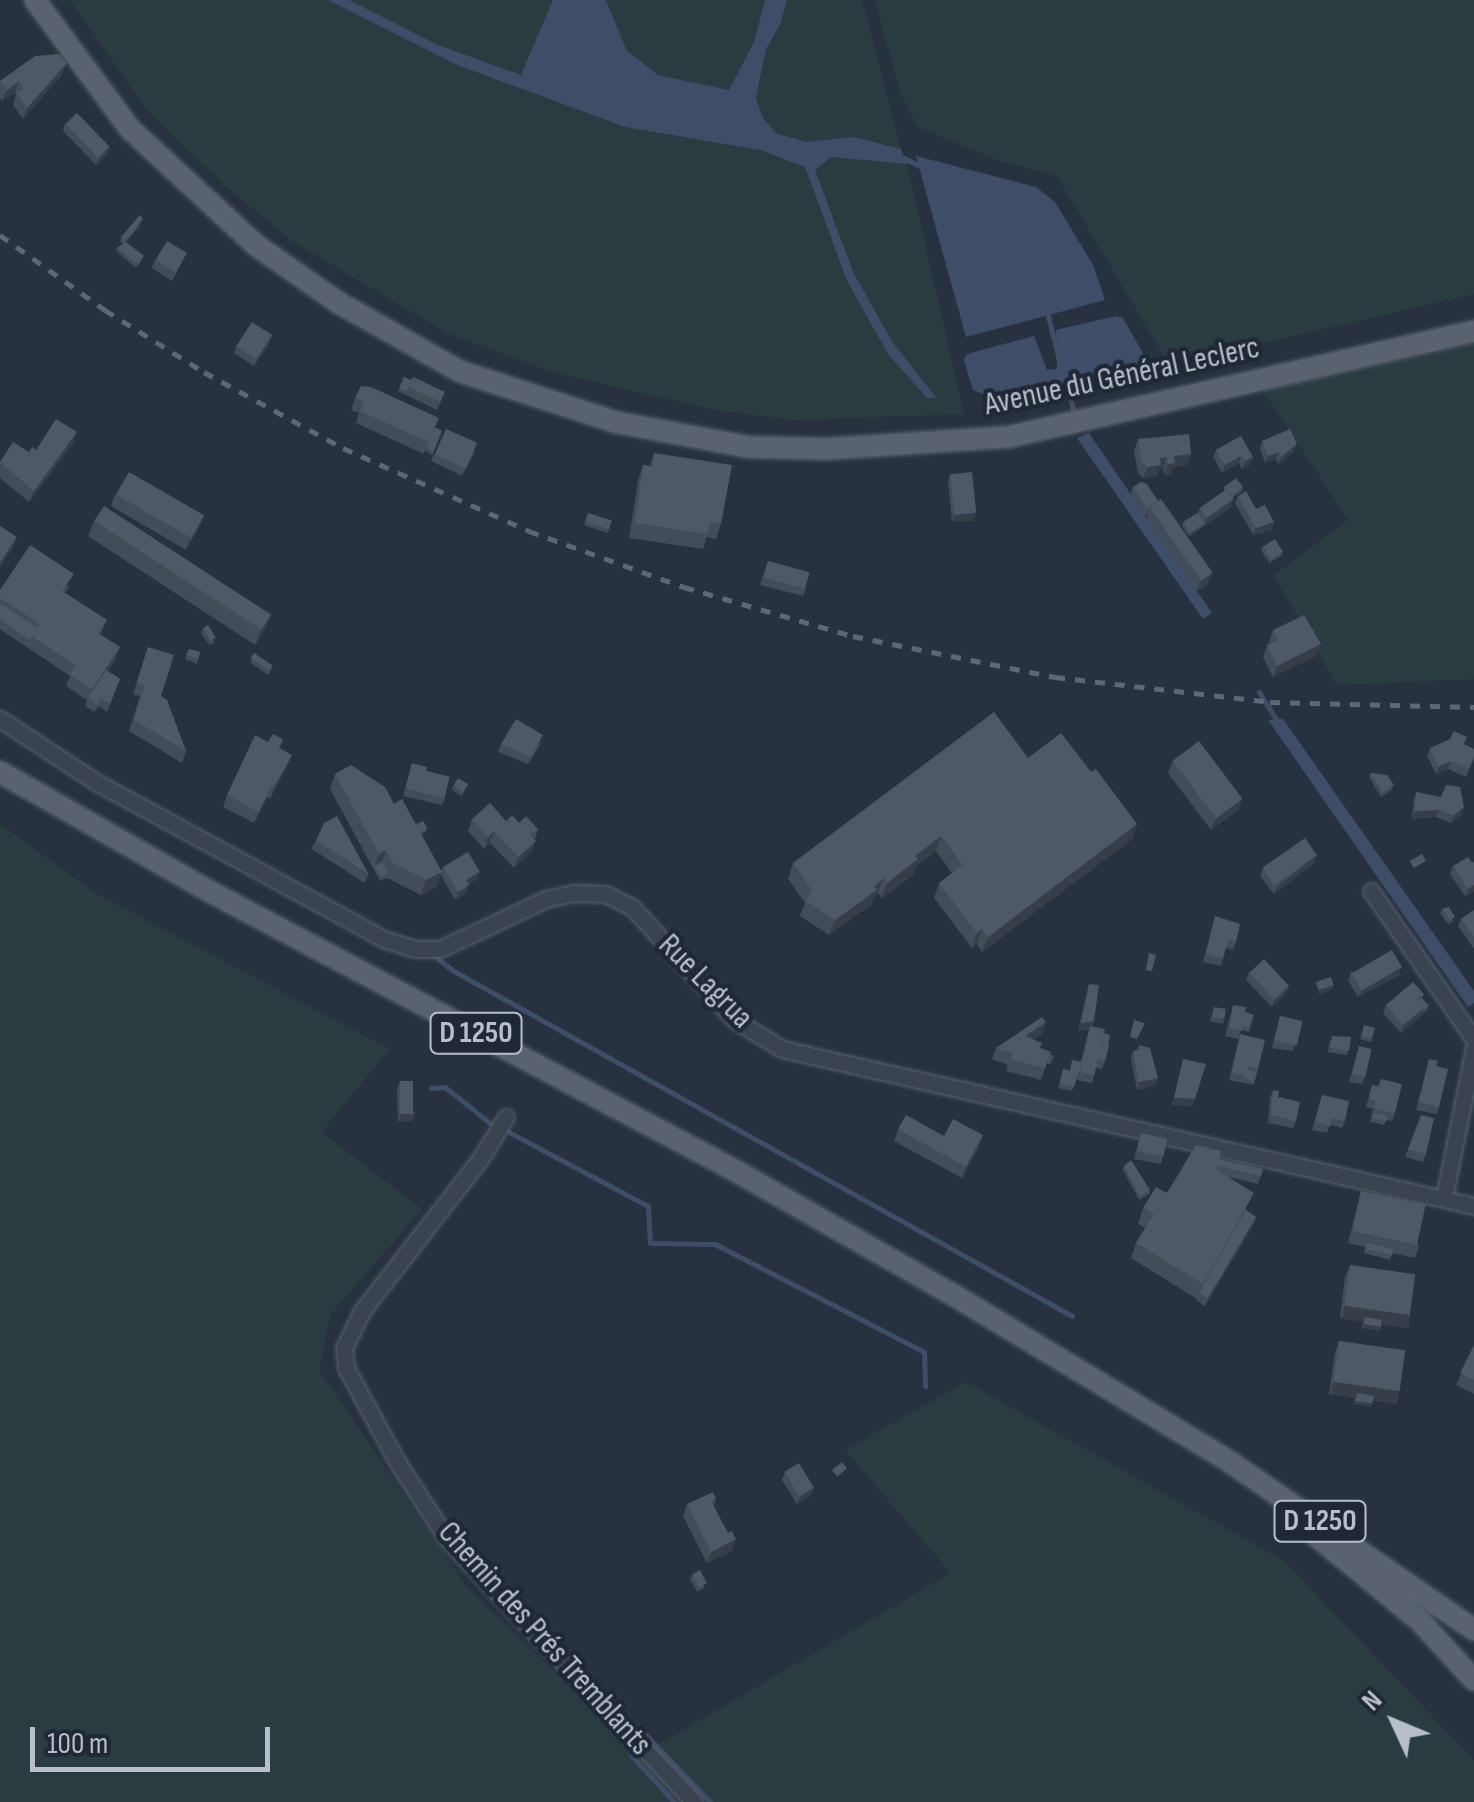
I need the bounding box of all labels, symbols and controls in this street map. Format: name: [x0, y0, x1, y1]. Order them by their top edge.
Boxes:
street label: Avenue du Général Leclerc: [981, 329, 1263, 425]
street label: Rue Lagrua: [650, 927, 760, 1037]
road number: D 1250: [428, 1008, 524, 1058]
road number: D 1250: [1272, 1496, 1368, 1546]
street label: Chemin des Prés Tremblants: [429, 1514, 659, 1764]
north arrow: [1344, 1672, 1444, 1772]
text: N: [1355, 1684, 1389, 1718]
scale bar: [35, 1707, 275, 1769]
text: 100 m: [47, 1726, 108, 1762]

